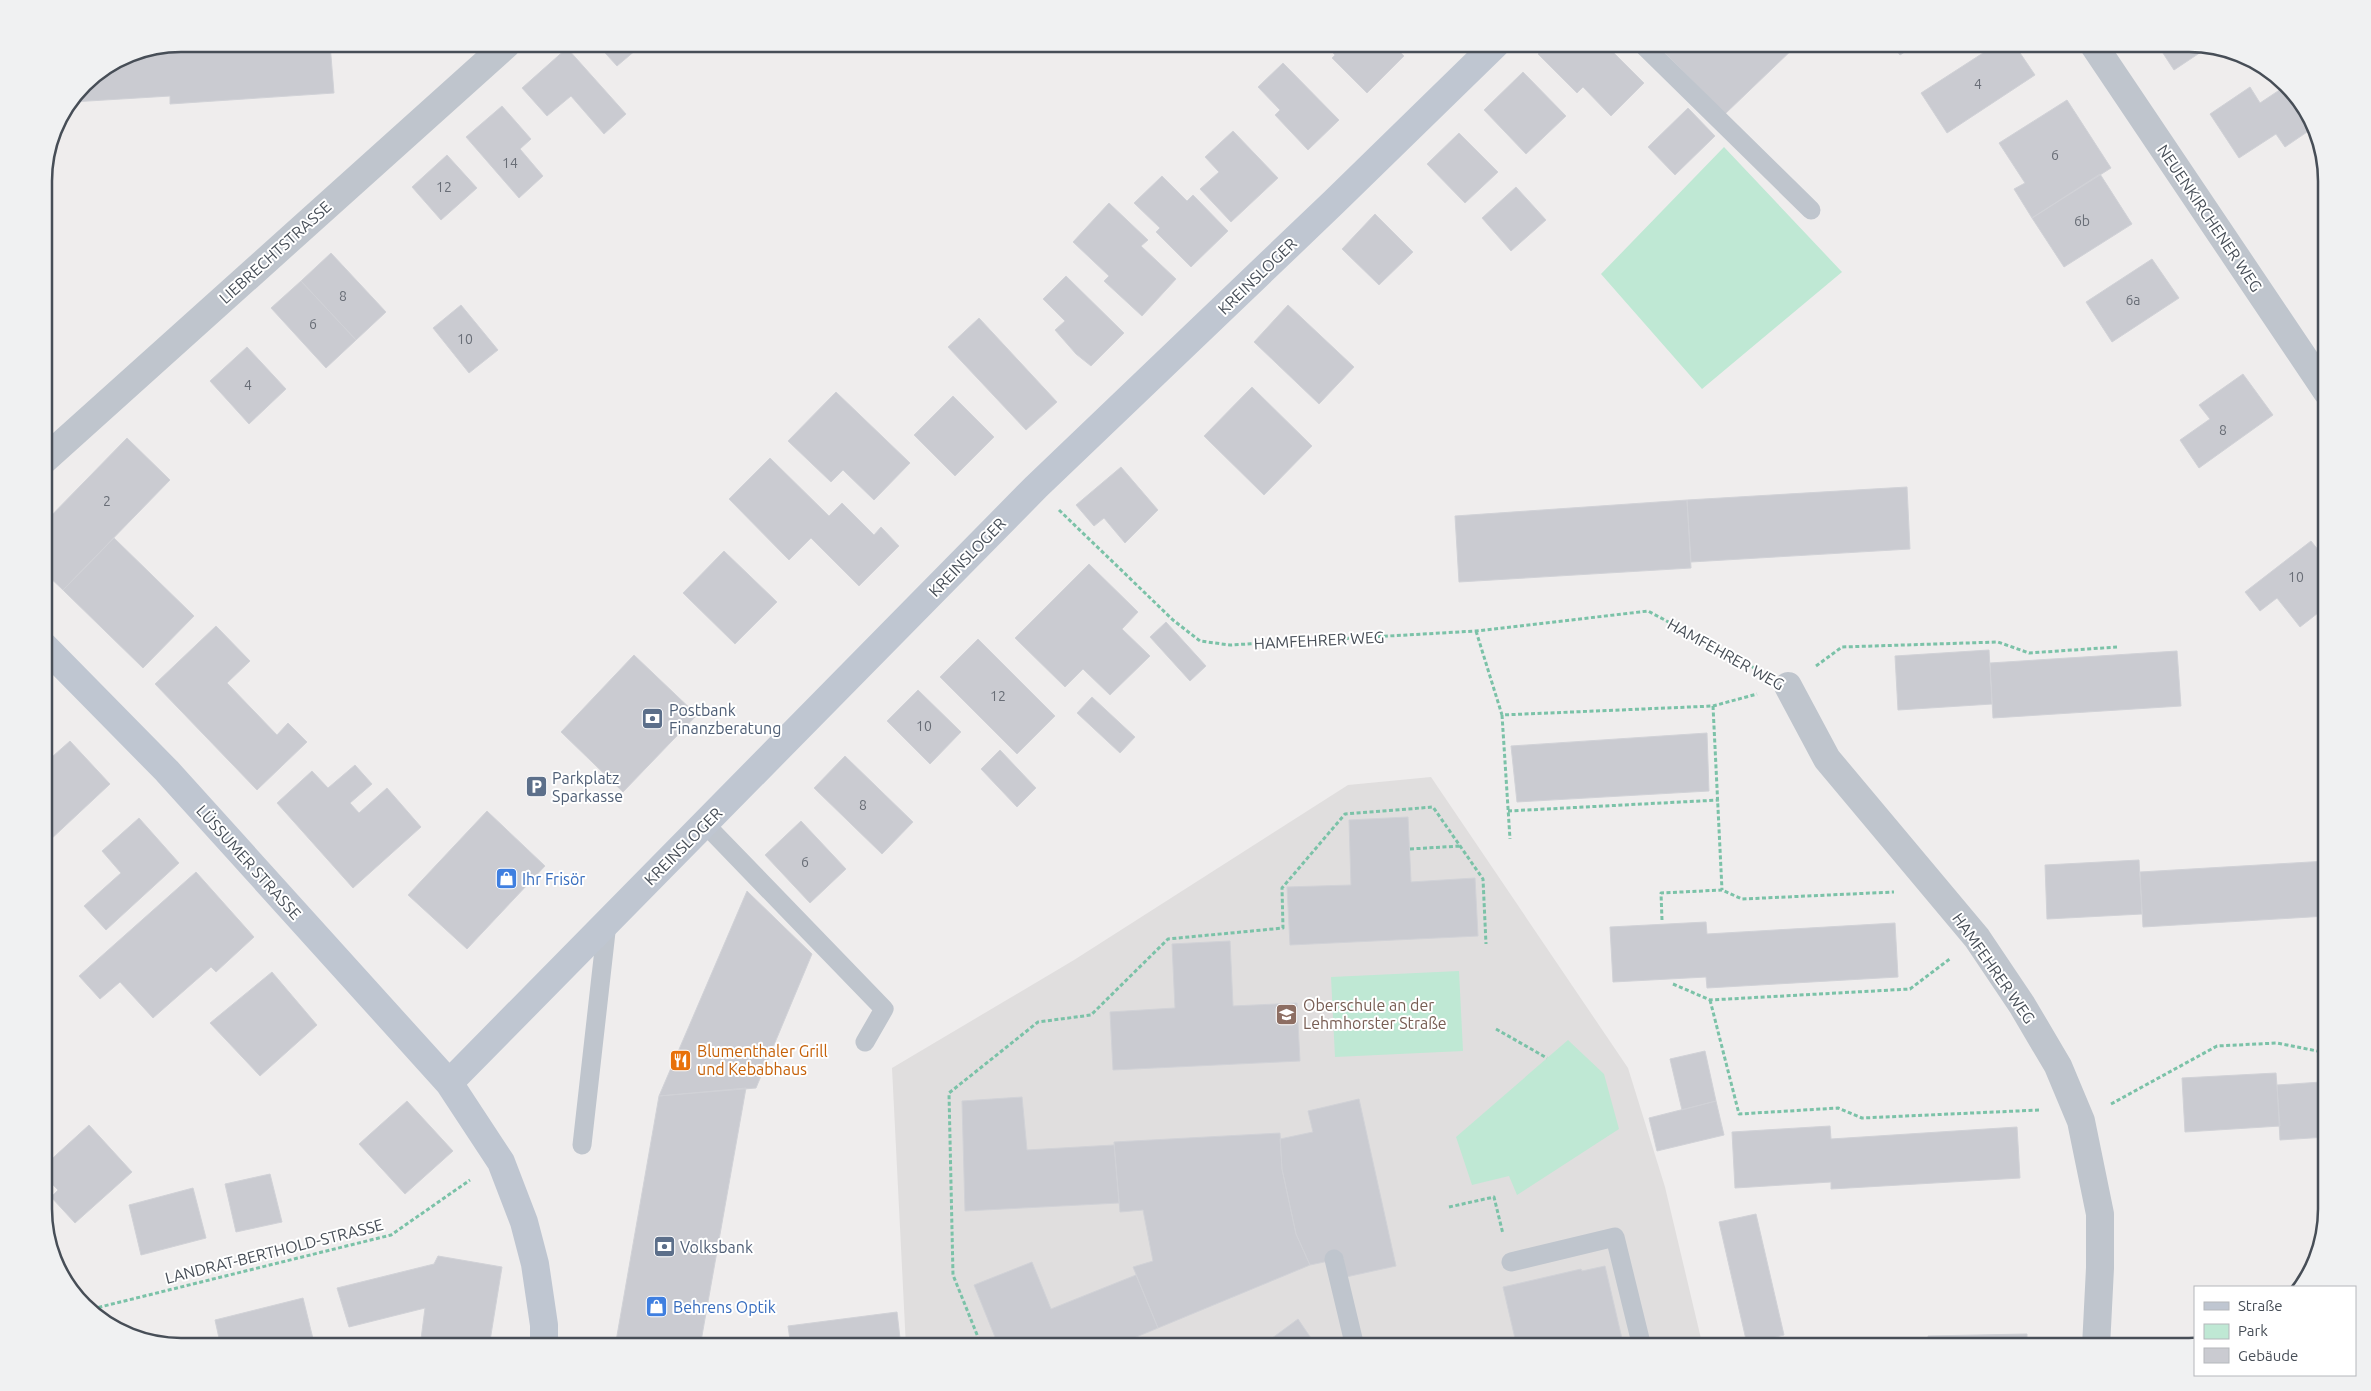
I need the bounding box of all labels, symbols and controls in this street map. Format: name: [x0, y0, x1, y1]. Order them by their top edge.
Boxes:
house number: 4: [1974, 76, 1982, 92]
street label: NEUENKIRCHENER WEG: [2154, 141, 2266, 295]
house number: 6: [2051, 147, 2059, 163]
house number: 14: [502, 155, 518, 171]
house number: 12: [436, 179, 452, 195]
street label: LIEBRECHTSTRASSE: [215, 197, 335, 307]
house number: 6b: [2074, 213, 2090, 229]
street label: KREINSLOGER: [1214, 234, 1300, 318]
house number: 8: [339, 288, 347, 304]
house number: 6a: [2125, 292, 2141, 308]
house number: 6: [309, 316, 317, 332]
house number: 10: [457, 331, 473, 347]
house number: 4: [244, 377, 252, 393]
house number: 8: [2219, 422, 2227, 438]
house number: 2: [103, 493, 111, 509]
street label: KREINSLOGER: [925, 514, 1009, 600]
house number: 10: [2288, 569, 2304, 585]
street label: HAMFEHRER WEG: [1664, 614, 1788, 694]
street label: HAMFEHRER WEG: [1253, 628, 1385, 652]
house number: 12: [990, 688, 1006, 704]
place label: Postbank Finanzberatung: [669, 701, 781, 737]
bank icon: Postbank Finanzberatung: [641, 707, 665, 731]
house number: 10: [916, 718, 932, 734]
place label: Parkplatz Sparkasse: [552, 769, 623, 805]
parking icon: Parkplatz Sparkasse: [524, 775, 548, 799]
house number: 8: [859, 797, 867, 813]
street label: LÜSSUMER STRASSE: [193, 801, 305, 923]
street label: KREINSLOGER: [640, 803, 726, 889]
house number: 6: [801, 854, 809, 870]
shop icon: Ihr Frisör: [494, 867, 518, 891]
place label: Ihr Frisör: [522, 870, 585, 888]
street label: HAMFEHRER WEG: [1949, 909, 2039, 1027]
place label: Oberschule an der Lehmhorster Straße: [1303, 996, 1447, 1032]
school or university icon: Oberschule an der Lehmhorster Straße: [1275, 1002, 1299, 1026]
place label: Blumenthaler Grill und Kebabhaus: [697, 1042, 828, 1078]
restaurant icon: Blumenthaler Grill und Kebabhaus: [669, 1048, 693, 1072]
street label: LANDRAT-BERTHOLD-STRASSE: [163, 1215, 385, 1287]
bank icon: Volksbank: [652, 1235, 676, 1259]
place label: Volksbank: [680, 1238, 753, 1256]
legend: [2194, 1286, 2356, 1376]
shop icon: Behrens Optik: [645, 1295, 669, 1319]
text: Straße: [2238, 1297, 2282, 1314]
place label: Behrens Optik: [673, 1298, 776, 1316]
text: Park: [2238, 1322, 2268, 1339]
text: Gebäude: [2238, 1347, 2298, 1364]

